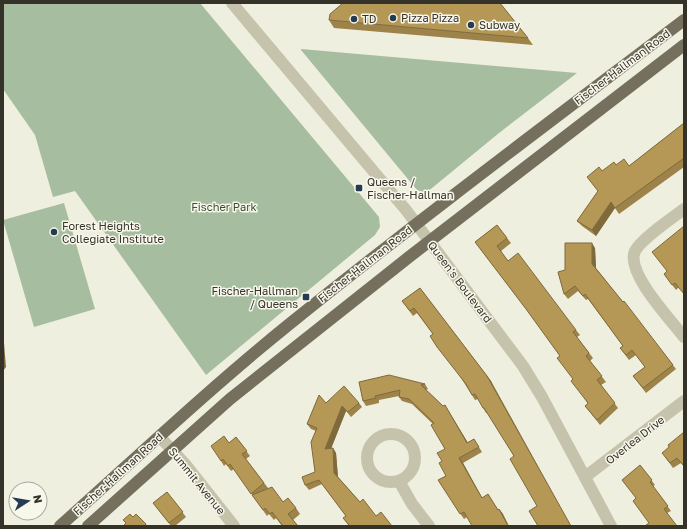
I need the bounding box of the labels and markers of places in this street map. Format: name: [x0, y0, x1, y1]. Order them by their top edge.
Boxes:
place label: Pizza Pizza: [401, 11, 459, 24]
place label: TD: [362, 12, 377, 25]
marker: Pizza Pizza: [388, 13, 398, 23]
marker: TD: [349, 14, 359, 24]
place label: Subway: [479, 18, 520, 31]
marker: Subway: [466, 20, 476, 30]
place label: Queens / Fischer-Hallman: [367, 175, 454, 201]
marker: Queens / Fischer-Hallman: [354, 183, 364, 193]
place label: Forest Heights Collegiate Institute: [62, 219, 164, 245]
marker: Forest Heights Collegiate Institute: [49, 227, 59, 237]
place label: Fischer-Hallman / Queens: [211, 284, 298, 310]
marker: Fischer-Hallman / Queens: [301, 292, 311, 302]

